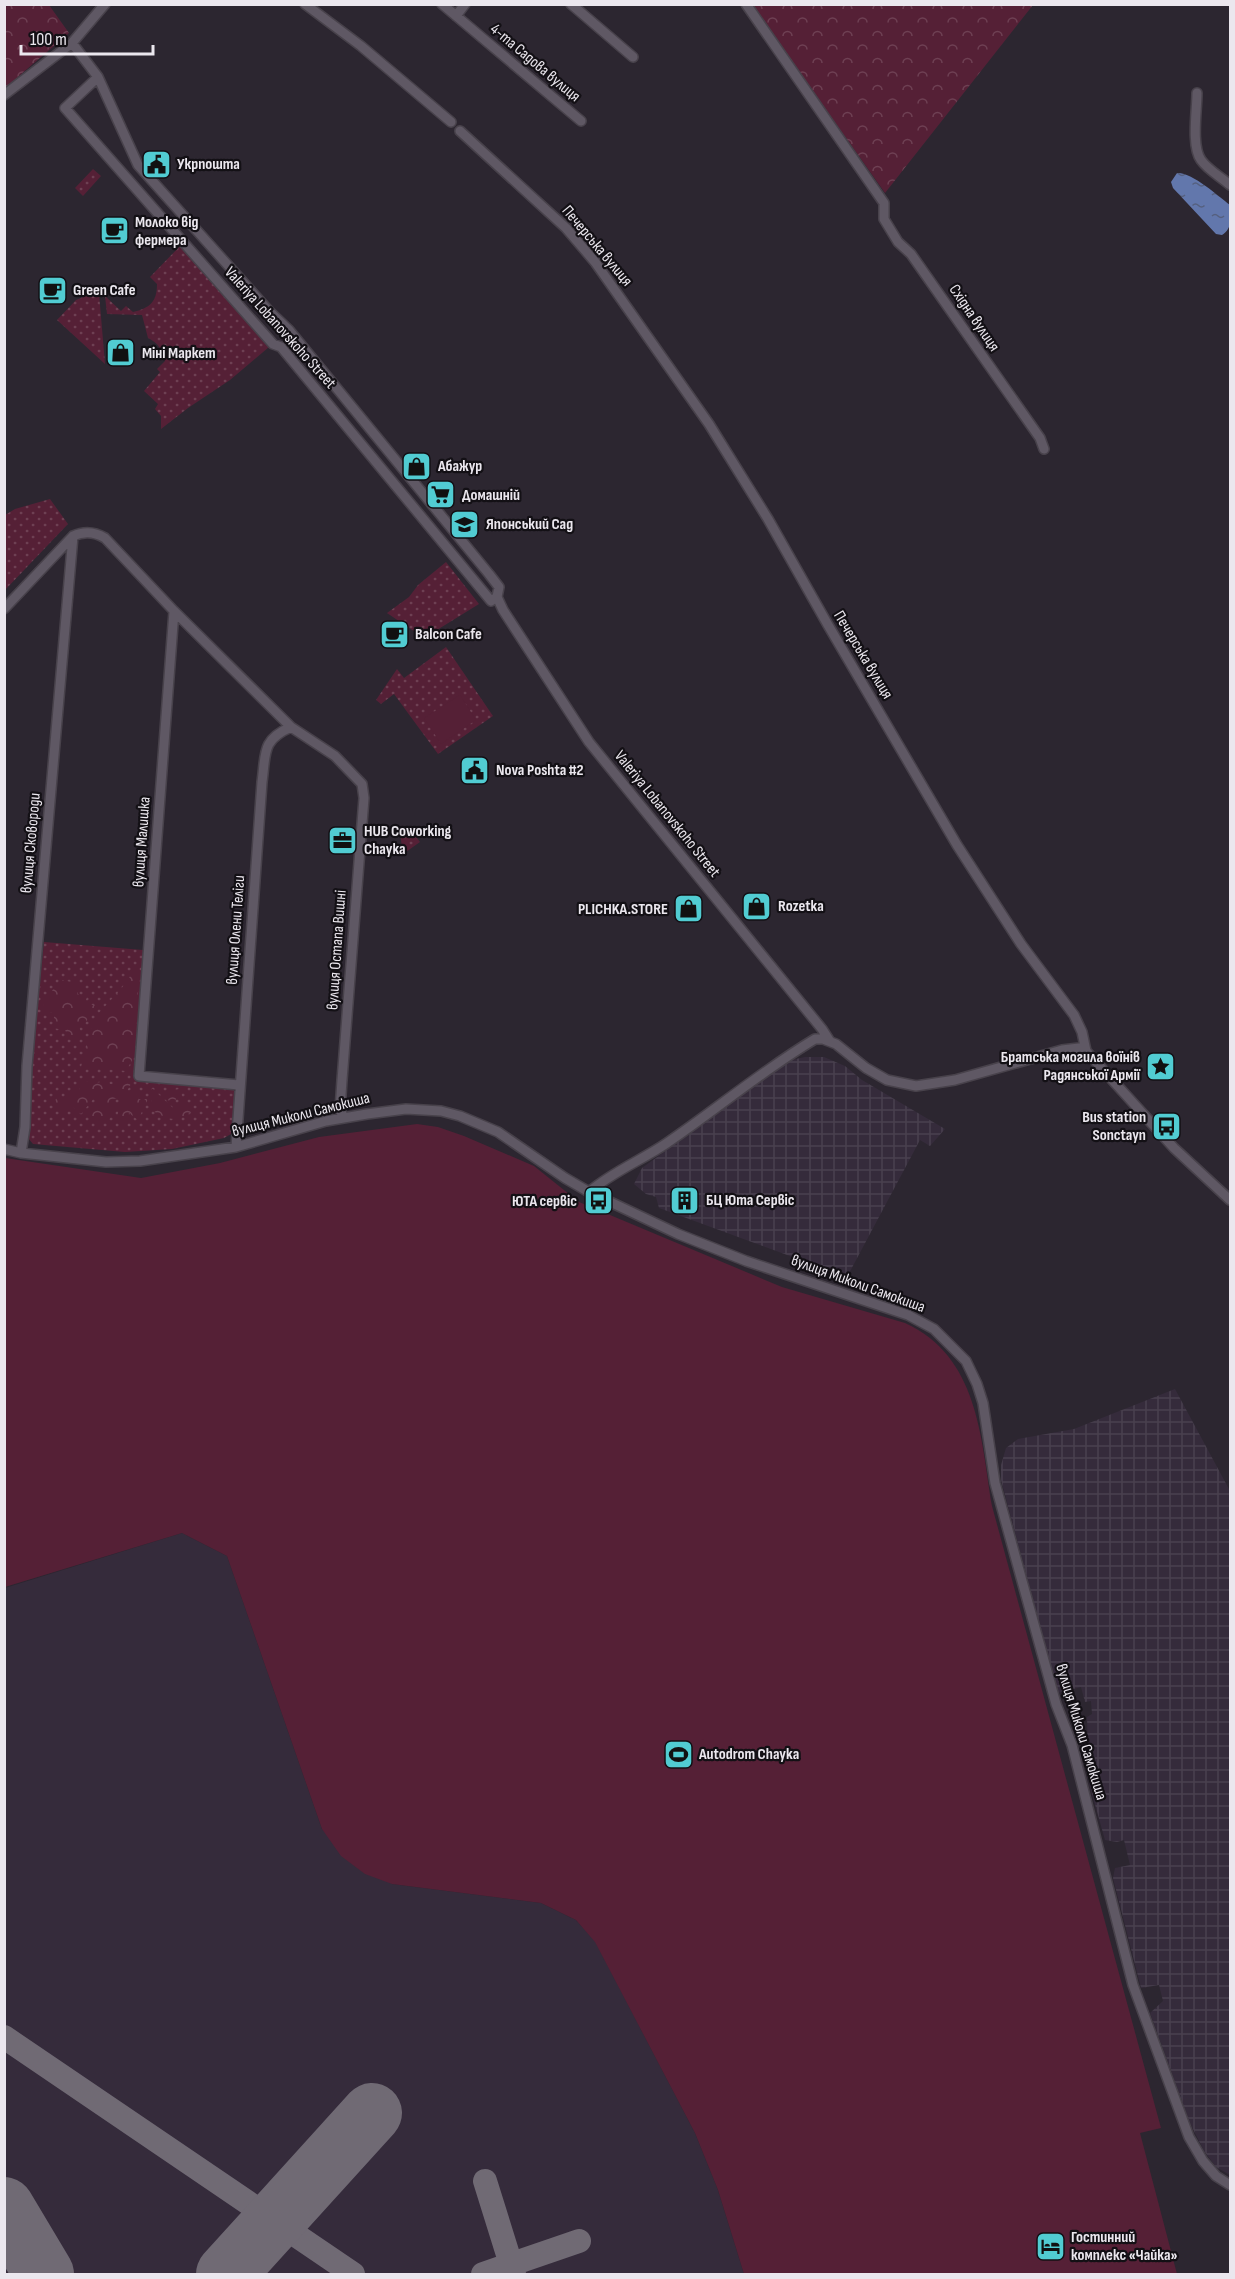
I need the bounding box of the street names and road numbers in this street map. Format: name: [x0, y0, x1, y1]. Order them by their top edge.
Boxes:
street label: 4-та Садова вулиця: [486, 20, 584, 106]
street label: Печерська вулиця: [558, 202, 636, 290]
street label: Valeriya Lobanovskoho Street: [220, 263, 340, 393]
street label: Східна вулиця: [945, 281, 1003, 355]
street label: Печерська вулиця: [829, 607, 897, 703]
street label: Valeriya Lobanovskoho Street: [610, 747, 724, 881]
street label: вулиця Сковороди: [17, 792, 45, 894]
street label: вулиця Малишка: [129, 796, 155, 888]
street label: вулиця Олени Теліги: [223, 875, 249, 985]
street label: вулиця Остапа Вишні: [323, 889, 351, 1011]
street label: вулиця Миколи Самокиша: [230, 1089, 372, 1141]
street label: вулиця Миколи Самокиша: [788, 1251, 928, 1317]
street label: вулиця Миколи Самокиша: [1051, 1662, 1111, 1802]

